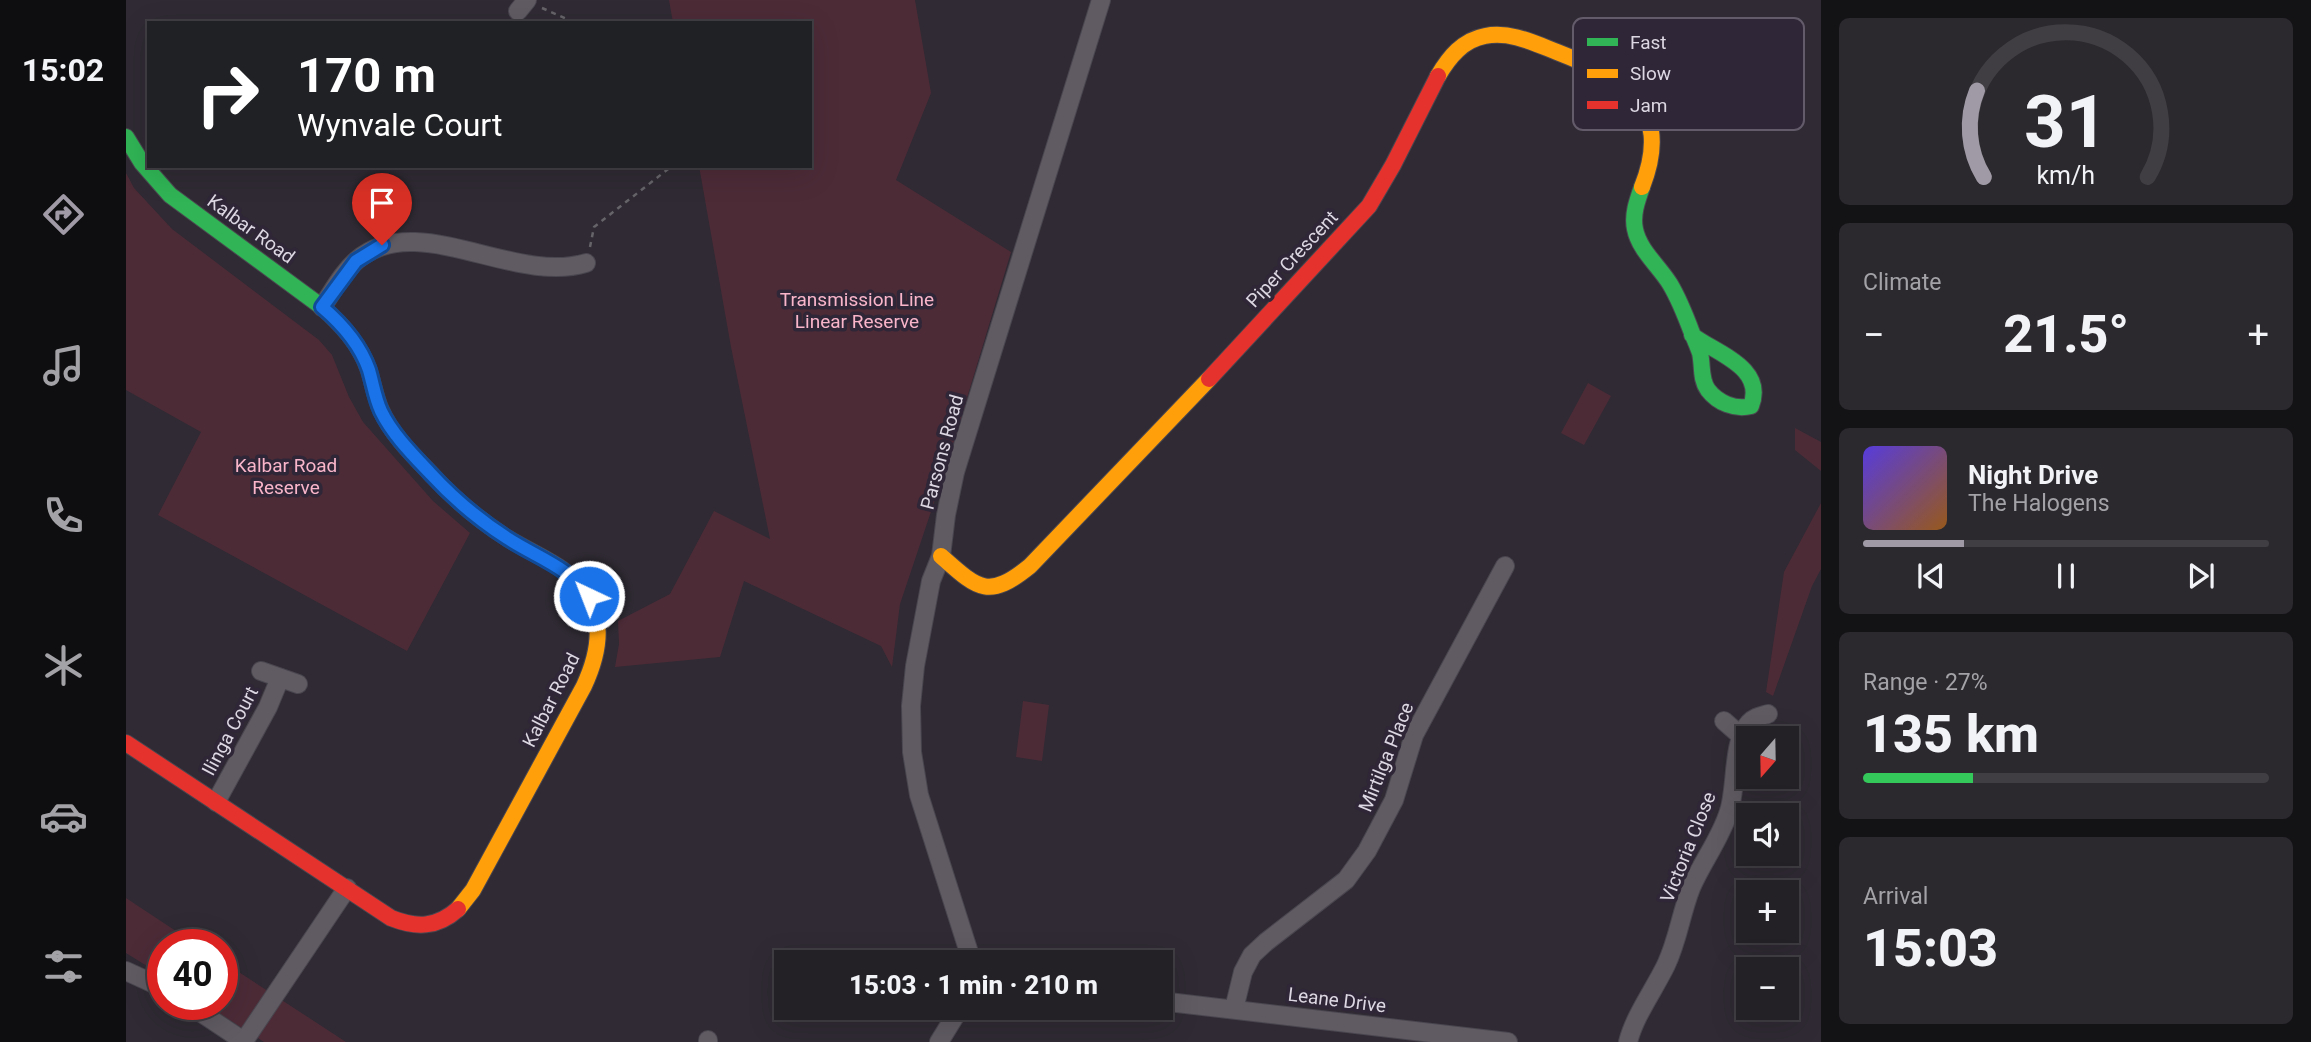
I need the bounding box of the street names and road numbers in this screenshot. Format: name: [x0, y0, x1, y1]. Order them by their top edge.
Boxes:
street label: Kalbar Road: [203, 190, 299, 268]
street label: Piper Crescent: [1241, 206, 1343, 312]
street label: Parsons Road: [916, 392, 968, 512]
street label: Kalbar Road: [517, 649, 585, 751]
street label: Ilinga Court: [197, 683, 263, 779]
street label: Mirtilga Place: [1354, 699, 1418, 815]
street label: Victoria Close: [1655, 788, 1721, 906]
street label: Leane Drive: [1287, 983, 1387, 1017]

